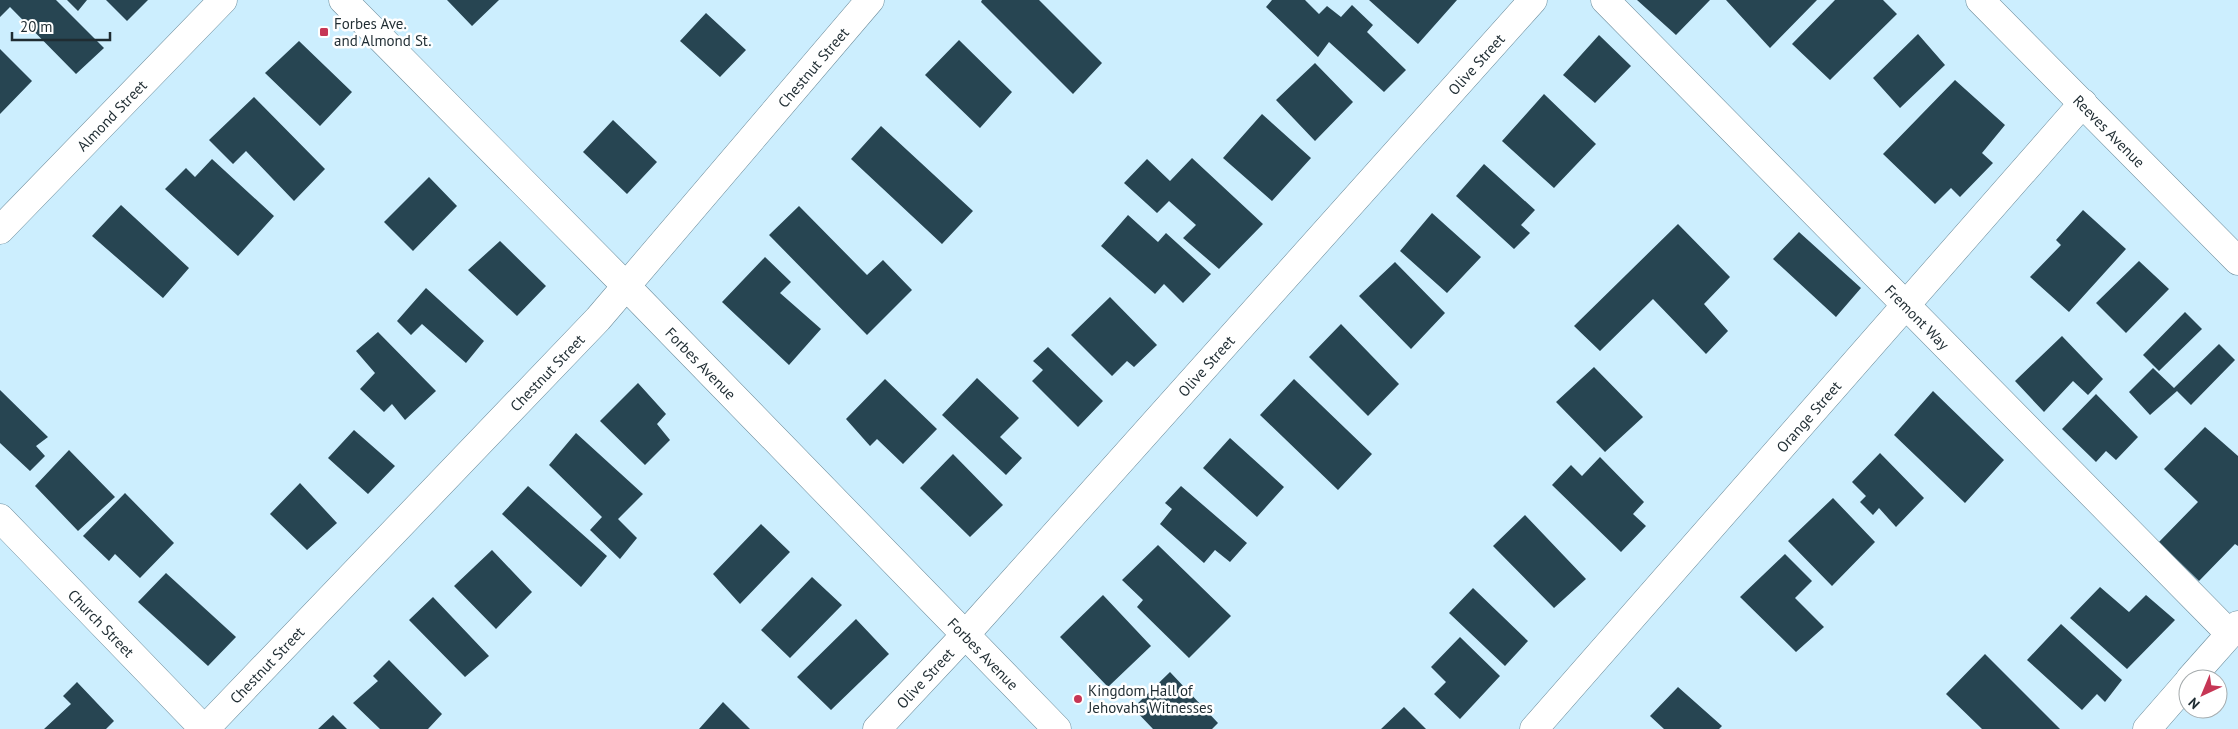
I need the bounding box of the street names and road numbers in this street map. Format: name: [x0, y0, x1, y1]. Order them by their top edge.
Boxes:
street label: Chestnut Street: [773, 23, 852, 111]
street label: Olive Street: [1444, 29, 1508, 98]
street label: Almond Street: [73, 75, 150, 155]
street label: Reeves Avenue: [2069, 91, 2149, 171]
street label: Fremont Way: [1881, 280, 1954, 353]
street label: Forbes Avenue: [662, 323, 740, 403]
street label: Chestnut Street: [506, 330, 588, 415]
street label: Olive Street: [1173, 331, 1238, 400]
street label: Orange Street: [1772, 376, 1845, 456]
street label: Church Street: [64, 585, 139, 661]
street label: Forbes Avenue: [944, 613, 1023, 694]
street label: Chestnut Street: [225, 622, 308, 707]
street label: Olive Street: [892, 644, 958, 712]

